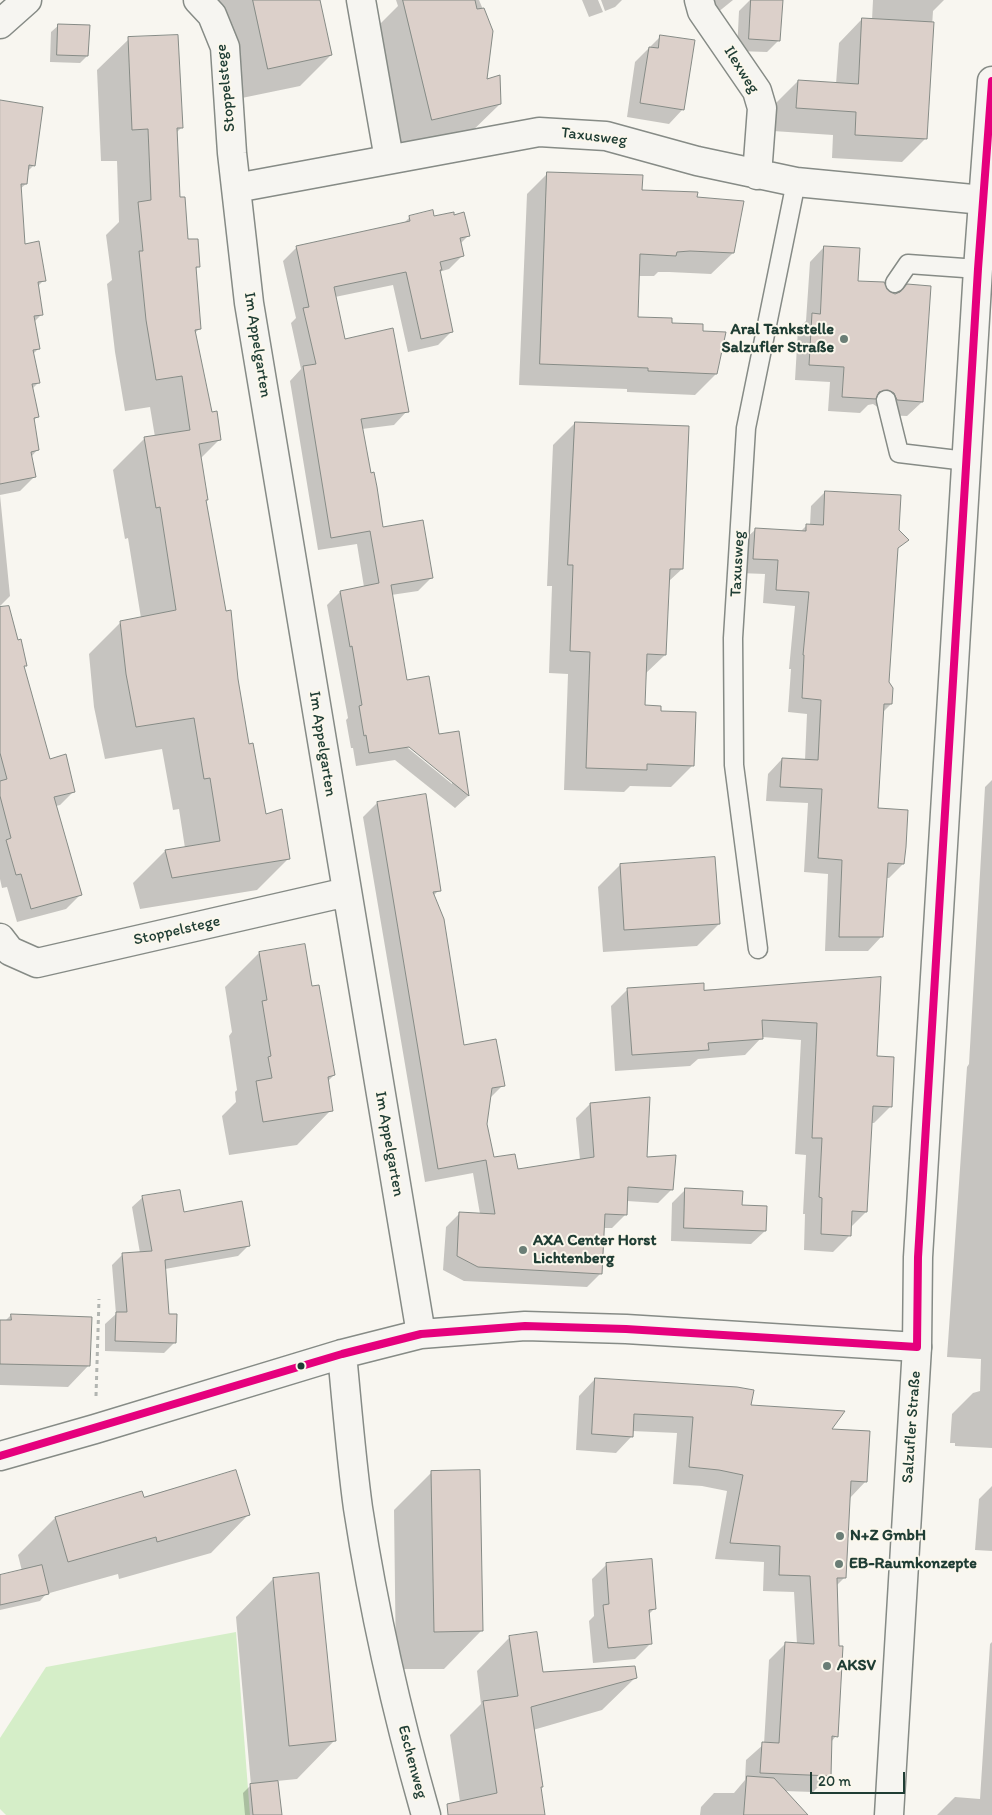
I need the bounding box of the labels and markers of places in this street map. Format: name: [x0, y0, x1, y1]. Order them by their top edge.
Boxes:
place label: Aral Tankstelle Salzufler Straße: [721, 320, 834, 358]
marker: Aral Tankstelle Salzufler Straße: [838, 333, 850, 345]
place label: AXA Center Horst Lichtenberg: [533, 1231, 656, 1269]
marker: AXA Center Horst Lichtenberg: [517, 1244, 529, 1256]
unlabelled marker: [296, 1361, 306, 1371]
place label: N+Z GmbH: [850, 1526, 926, 1546]
marker: N+Z GmbH: [834, 1530, 846, 1542]
place label: EB-Raumkonzepte: [849, 1554, 977, 1574]
marker: EB-Raumkonzepte: [833, 1558, 845, 1570]
place label: AKSV: [837, 1656, 876, 1676]
marker: AKSV: [821, 1660, 833, 1672]

